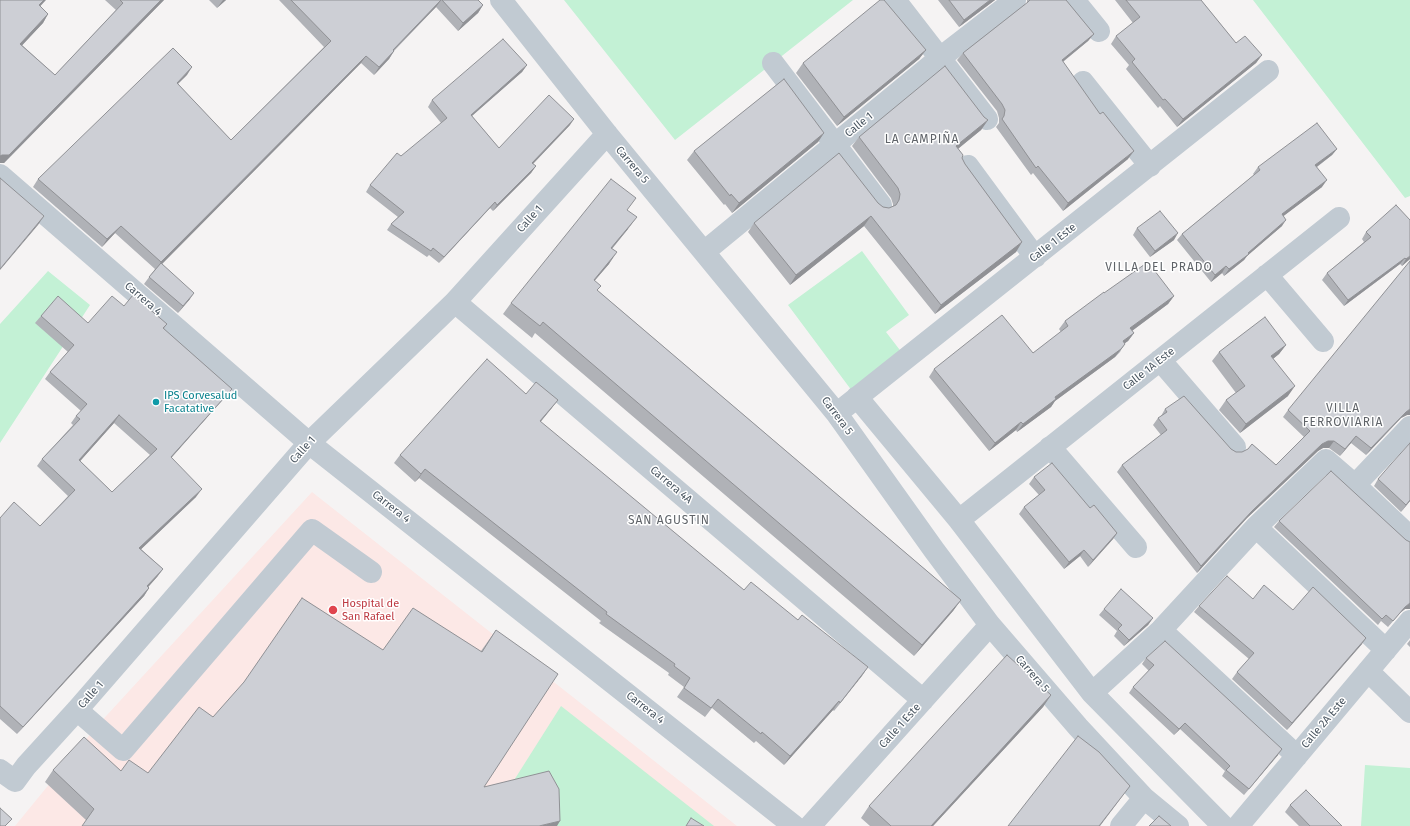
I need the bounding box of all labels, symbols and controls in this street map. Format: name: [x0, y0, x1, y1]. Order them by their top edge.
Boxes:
street label: Calle 1: [842, 110, 876, 140]
district label: LA CAMPIÑA: [885, 133, 959, 147]
street label: Carrera 5: [613, 144, 651, 186]
street label: Calle 1: [514, 203, 546, 235]
street label: Calle 1 Este: [1027, 221, 1079, 265]
district label: VILLA DEL PRADO: [1105, 261, 1213, 275]
street label: Carrera 4: [122, 279, 164, 319]
street label: Calle 1A Este: [1121, 345, 1177, 393]
place label: IPS Corvesalud Facatative: [164, 389, 237, 415]
street label: Carrera 5: [818, 394, 856, 438]
marker: IPS Corvesalud Facatative: [151, 397, 161, 407]
district label: VILLA FERROVIARIA: [1303, 402, 1383, 430]
street label: Calle 1: [287, 434, 319, 466]
street label: Carrera 4A: [647, 464, 695, 506]
street label: Carrera 4: [369, 488, 413, 526]
district label: SAN AGUSTIN: [628, 514, 710, 528]
place label: Hospital de San Rafael: [342, 597, 399, 623]
marker: Hospital de San Rafael: [327, 604, 339, 616]
street label: Carrera 5: [1012, 653, 1052, 695]
street label: Calle 1: [76, 679, 106, 711]
street label: Carrera 4: [623, 689, 667, 727]
street label: Calle 2A Este: [1299, 695, 1349, 751]
street label: Calle 1 Este: [876, 701, 924, 751]

